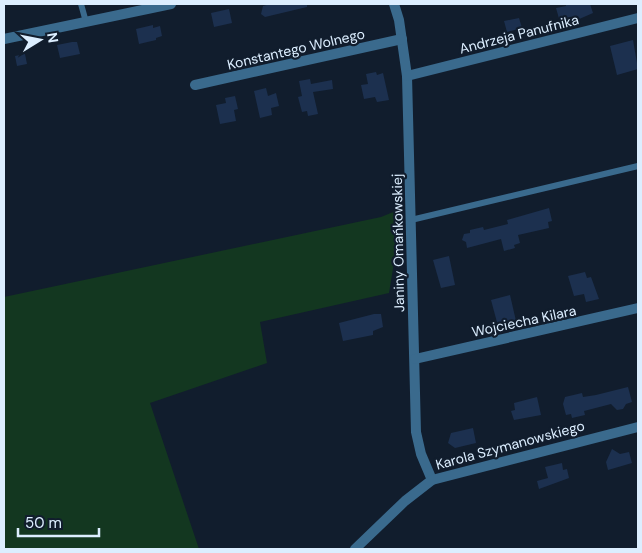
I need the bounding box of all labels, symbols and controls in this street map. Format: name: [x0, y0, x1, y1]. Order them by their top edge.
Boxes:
street label: Andrzeja Panufnika: [457, 10, 581, 58]
north arrow: [15, 15, 65, 65]
street label: Konstantego Wolnego: [225, 24, 367, 74]
text: N: [43, 31, 63, 44]
street label: Janiny Omańkowskiej: [388, 174, 408, 312]
street label: Wojciecha Kilara: [470, 301, 578, 341]
street label: Karola Szymanowskiego: [434, 416, 586, 474]
scale bar: [18, 506, 99, 538]
text: 50 m: [25, 513, 62, 533]

